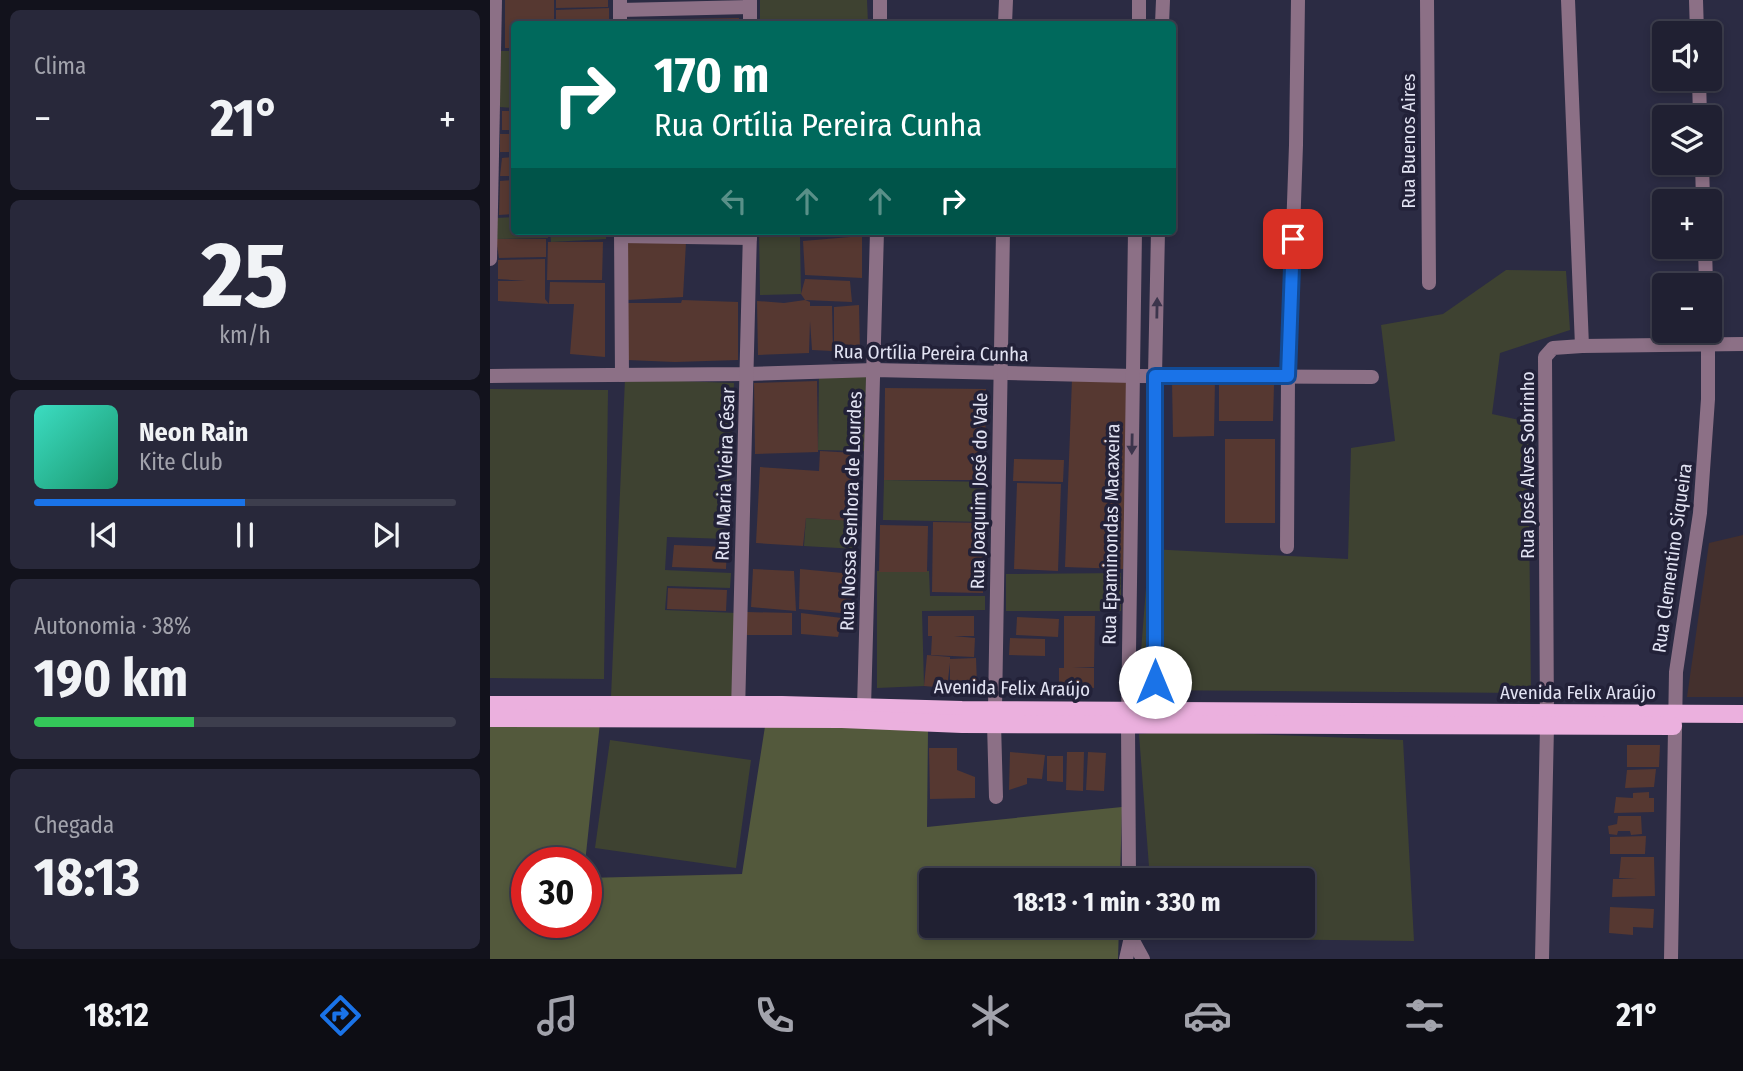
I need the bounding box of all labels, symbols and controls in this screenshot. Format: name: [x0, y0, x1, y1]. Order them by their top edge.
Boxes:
map controls: [1652, 21, 1722, 343]
button: sound: [1652, 21, 1722, 91]
text: 170 m: [654, 46, 770, 105]
icon: right: [539, 49, 630, 140]
text: Clima: [34, 52, 86, 80]
street label: Rua Buenos Aires: [1397, 74, 1420, 208]
text: 21°: [210, 87, 280, 150]
text: −: [34, 96, 51, 142]
text: +: [439, 96, 456, 142]
button: layers: [1652, 105, 1722, 175]
text: Rua Ortília Pereira Cunha: [654, 106, 982, 144]
icon: left: [715, 182, 753, 220]
icon: ahead: [788, 182, 826, 220]
icon: ahead: [861, 182, 899, 220]
icon: right: [934, 182, 972, 220]
button: +: [1652, 189, 1722, 259]
pin: [1263, 209, 1323, 269]
icon: arrive: [1274, 220, 1312, 258]
text: 25: [202, 221, 288, 330]
button: −: [1652, 273, 1722, 343]
one-way arrow: [1151, 296, 1162, 318]
text: km/h: [219, 321, 271, 349]
street label: Rua Ortília Pereira Cunha: [833, 340, 1029, 366]
street label: Rua José Alves Sobrinho: [1516, 371, 1539, 559]
street label: Rua Maria Vieira César: [710, 387, 740, 561]
street label: Rua Nossa Senhora de Lourdes: [835, 391, 867, 631]
street label: Rua Joaquim José do Vale: [966, 393, 992, 589]
text: Neon Rain: [139, 417, 248, 448]
street label: Rua Epaminondas Macaxeira: [1098, 423, 1124, 645]
one-way arrow: [1126, 433, 1138, 455]
text: Kite Club: [139, 448, 223, 476]
street label: Rua Clementino Siqueira: [1647, 462, 1697, 654]
icon: previous: [85, 516, 123, 554]
icon: pause: [226, 516, 264, 554]
icon: next: [367, 516, 405, 554]
text: Autonomia · 38%: [34, 612, 191, 640]
position arrow: [1118, 645, 1192, 719]
text: 190 km: [34, 647, 188, 710]
street label: Avenida Felix Araújo: [934, 675, 1090, 701]
street label: Avenida Felix Araújo: [1500, 681, 1656, 704]
text: Chegada: [34, 811, 114, 839]
text: 18:13: [34, 846, 140, 909]
speed limit sign: 30: [511, 847, 602, 938]
text: 18:13 · 1 min · 330 m: [1013, 887, 1221, 918]
icon: directions: [316, 991, 365, 1040]
icon: music: [533, 991, 582, 1040]
icon: phone: [750, 991, 799, 1040]
icon: climate: [966, 991, 1015, 1040]
icon: car: [1183, 991, 1232, 1040]
icon: filters: [1400, 991, 1449, 1040]
text: 18:12: [84, 996, 149, 1034]
text: 21°: [1616, 996, 1659, 1034]

